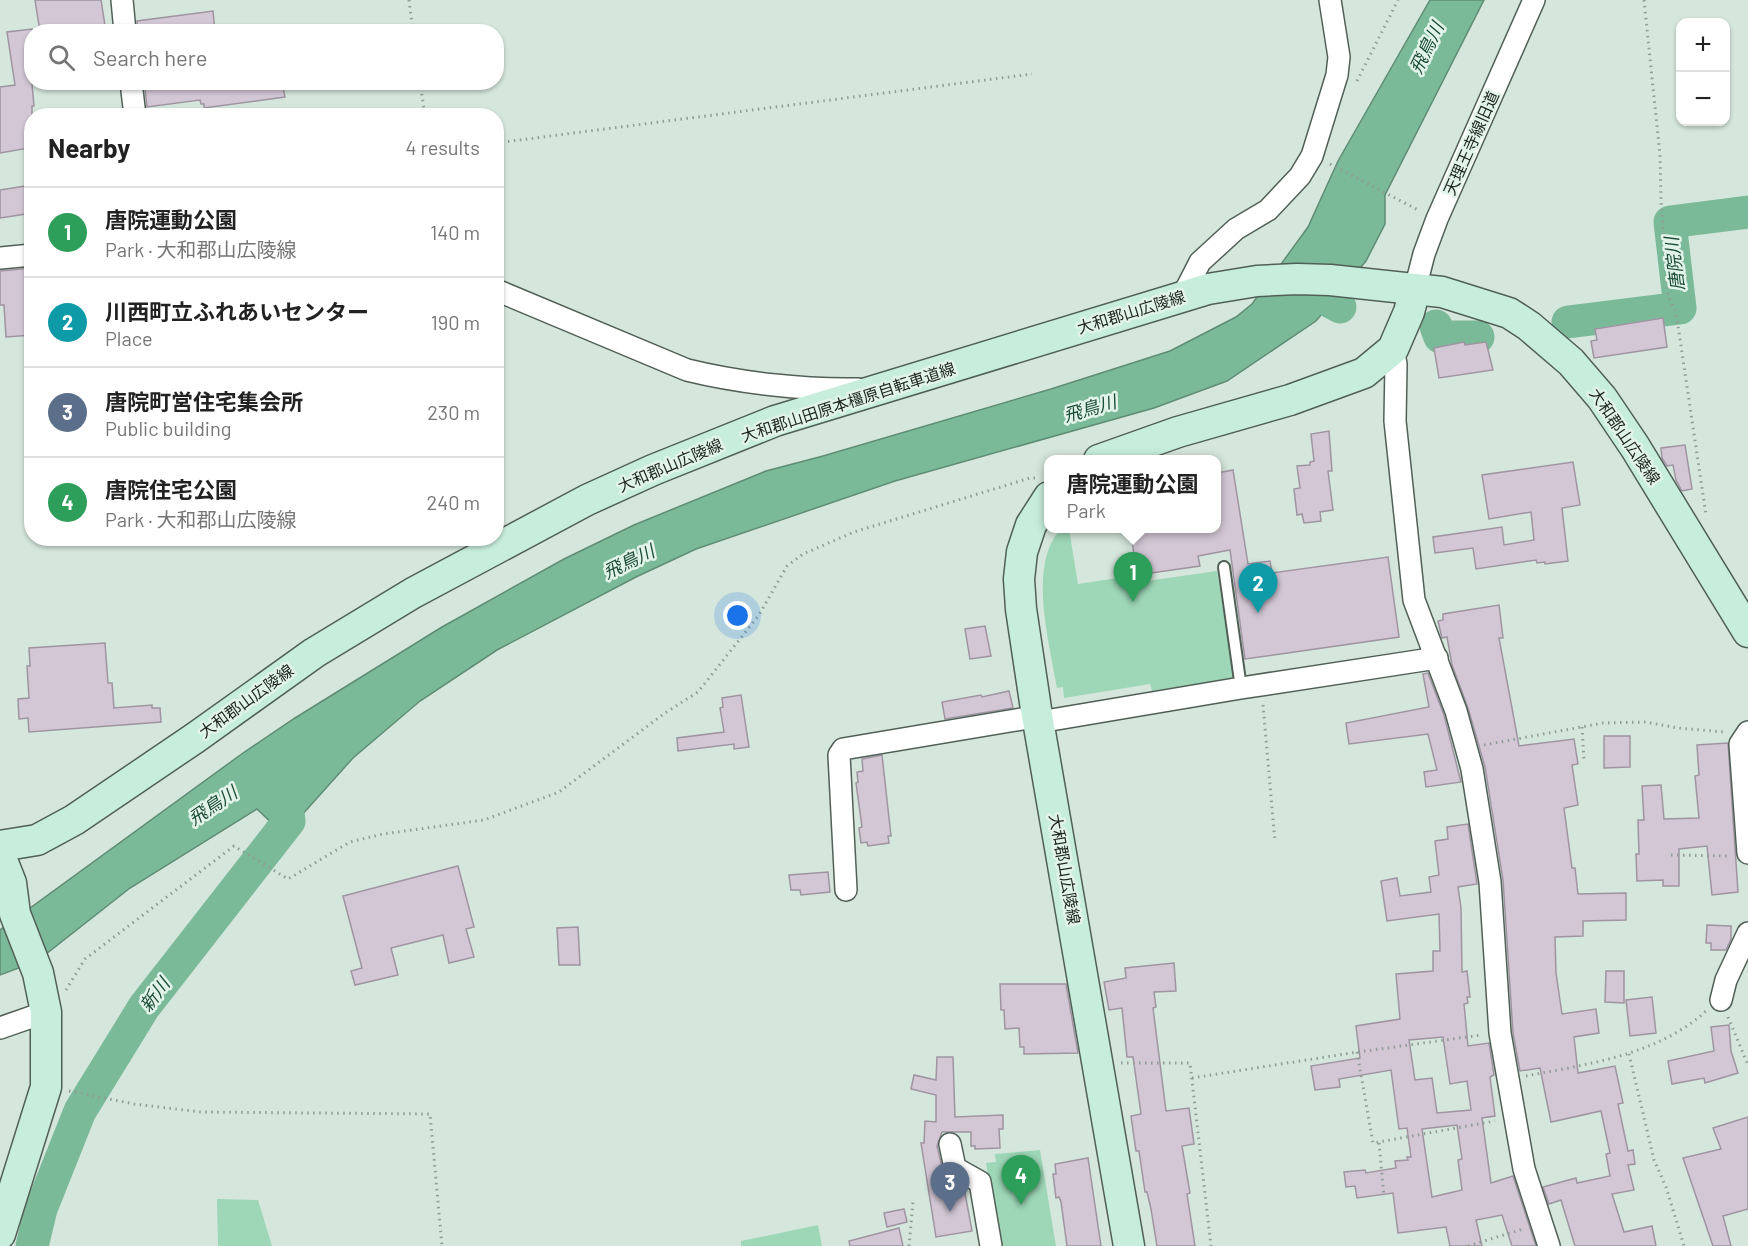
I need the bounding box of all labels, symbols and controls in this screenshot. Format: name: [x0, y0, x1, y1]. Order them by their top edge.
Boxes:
water label: 飛鳥川: [1404, 17, 1449, 77]
map controls: [1676, 18, 1730, 126]
button: +: [1676, 18, 1730, 72]
search box: [24, 24, 504, 90]
icon: search: [45, 41, 78, 74]
text: Search here: [93, 44, 207, 70]
button: −: [1676, 72, 1730, 126]
street label: 天理王寺線旧道: [1439, 88, 1502, 198]
text: Nearby: [48, 132, 130, 163]
text: 4 results: [405, 135, 480, 159]
text: 唐院運動公園: [105, 206, 237, 232]
text: 1: [64, 220, 71, 244]
text: 140 m: [430, 220, 480, 244]
water label: 唐院川: [1660, 234, 1688, 292]
text: Park · 大和郡山広陵線: [105, 237, 297, 261]
street label: 大和郡山広陵線: [1075, 286, 1187, 337]
text: 川西町立ふれあいセンター: [105, 298, 369, 324]
text: 2: [62, 310, 73, 334]
text: 190 m: [431, 310, 480, 334]
text: Place: [105, 326, 153, 350]
street label: 大和郡山田原本橿原自転車道線: [738, 358, 957, 445]
street label: 大和郡山広陵線: [1586, 384, 1665, 487]
text: 唐院町営住宅集会所: [105, 388, 303, 414]
water label: 飛鳥川: [1061, 389, 1121, 426]
text: 3: [62, 400, 73, 424]
text: 230 m: [427, 400, 480, 424]
text: Public building: [105, 416, 231, 440]
street label: 大和郡山広陵線: [615, 434, 725, 495]
popup: [1044, 455, 1221, 533]
text: 唐院運動公園: [1066, 470, 1199, 496]
text: 唐院住宅公園: [105, 476, 237, 502]
text: 4: [61, 490, 74, 514]
text: 240 m: [426, 490, 480, 514]
text: Park: [1066, 498, 1106, 522]
text: Park · 大和郡山広陵線: [105, 507, 297, 531]
water label: 飛鳥川: [599, 539, 659, 583]
pin: 1: [1114, 552, 1152, 602]
pin: 2: [1238, 564, 1278, 613]
your location: [723, 601, 752, 630]
street label: 大和郡山広陵線: [195, 660, 297, 741]
water label: 飛鳥川: [184, 780, 243, 829]
street label: 大和郡山広陵線: [1046, 812, 1085, 926]
water label: 新川: [135, 972, 175, 1015]
pin: 4: [1002, 1156, 1040, 1205]
pin: 3: [930, 1162, 970, 1212]

